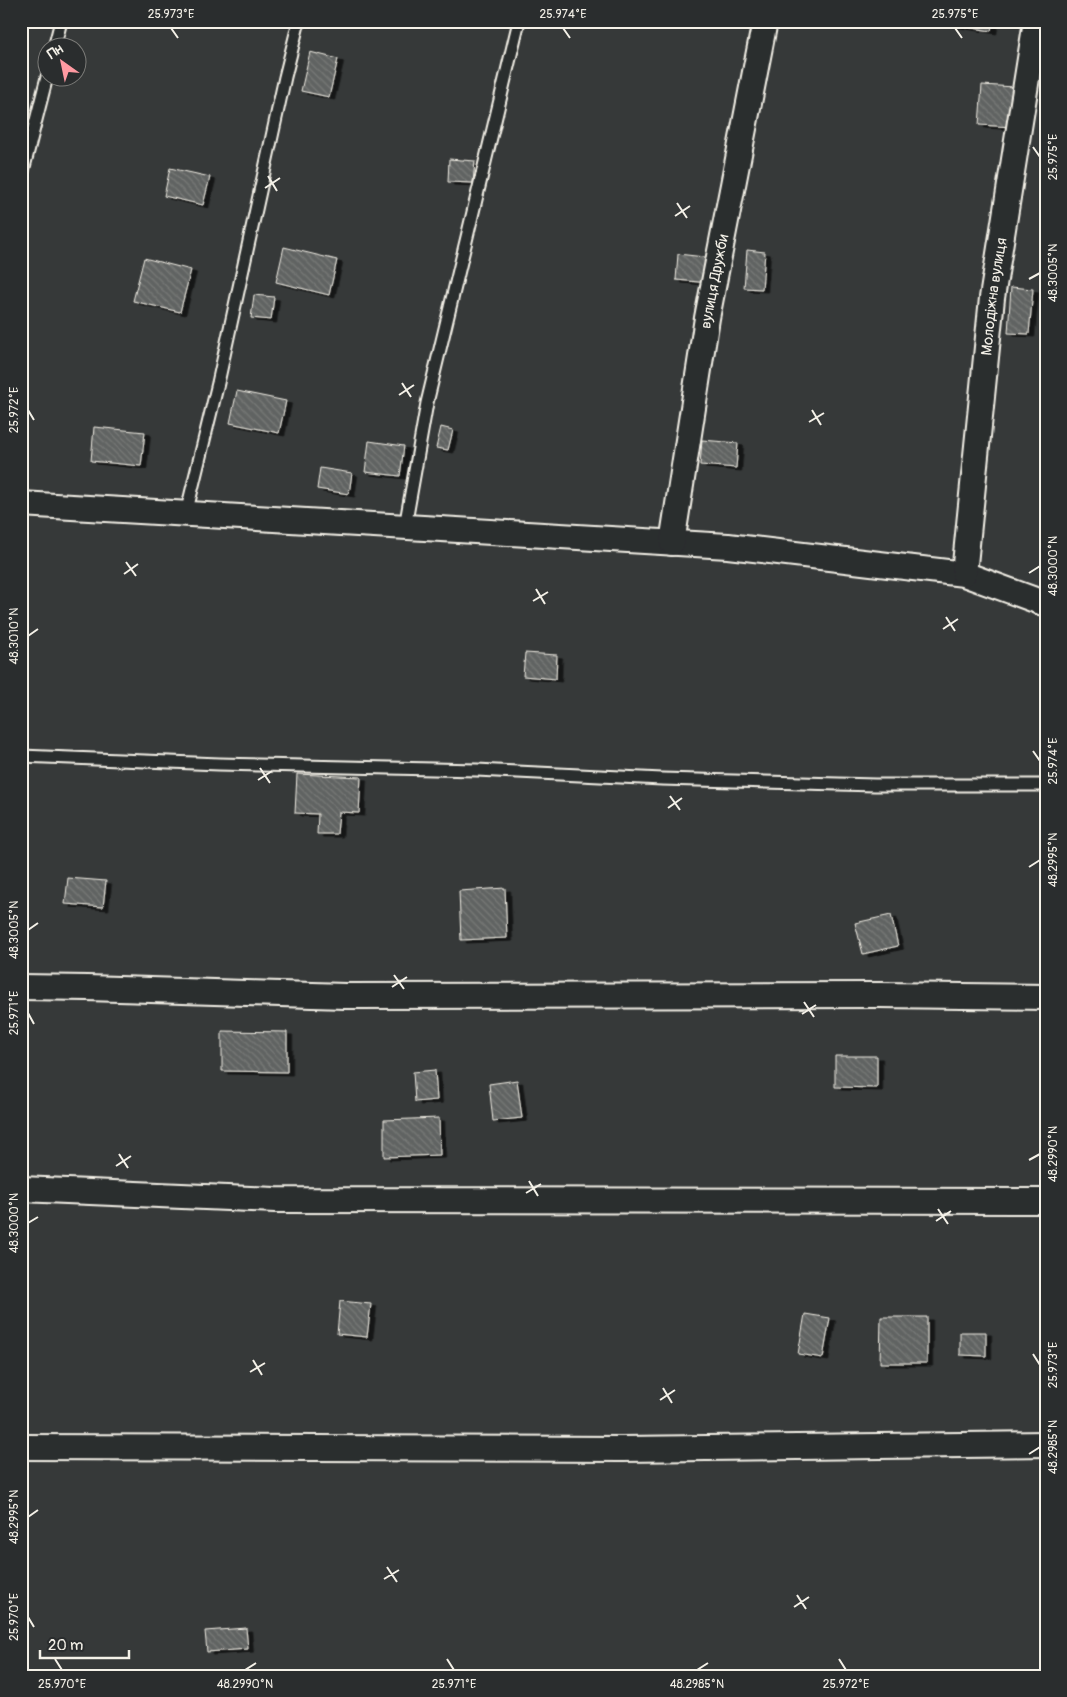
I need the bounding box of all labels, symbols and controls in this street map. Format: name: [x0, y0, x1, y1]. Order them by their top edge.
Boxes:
text: 25.973°E: [148, 7, 194, 22]
text: 25.974°E: [540, 7, 586, 22]
text: 25.975°E: [932, 7, 978, 22]
north arrow: [38, 38, 88, 88]
text: Пн: [44, 40, 66, 63]
text: 25.975°E: [1046, 134, 1061, 180]
street label: вулиця Дружби: [696, 232, 733, 330]
street label: Молодіжна вулиця: [977, 236, 1011, 356]
text: 48.3005°N: [1046, 244, 1061, 302]
text: 25.972°E: [7, 387, 22, 433]
text: 48.3000°N: [1046, 536, 1061, 596]
text: 48.3010°N: [7, 608, 22, 664]
text: 25.974°E: [1046, 738, 1061, 784]
text: 48.2995°N: [1046, 833, 1061, 887]
text: 48.3005°N: [7, 901, 22, 959]
text: 25.971°E: [7, 991, 22, 1035]
text: 48.2990°N: [1046, 1126, 1061, 1182]
text: 48.3000°N: [7, 1193, 22, 1253]
text: 25.973°E: [1046, 1342, 1061, 1388]
text: 48.2985°N: [1046, 1420, 1061, 1474]
text: 48.2995°N: [7, 1490, 22, 1544]
text: 25.970°E: [7, 1593, 22, 1641]
scale bar: [40, 1627, 129, 1659]
text: 20 m: [48, 1636, 83, 1655]
text: 25.970°E: [38, 1677, 86, 1692]
text: 48.2990°N: [217, 1677, 273, 1692]
text: 25.971°E: [432, 1677, 476, 1692]
text: 48.2985°N: [670, 1677, 724, 1692]
text: 25.972°E: [823, 1677, 869, 1692]

